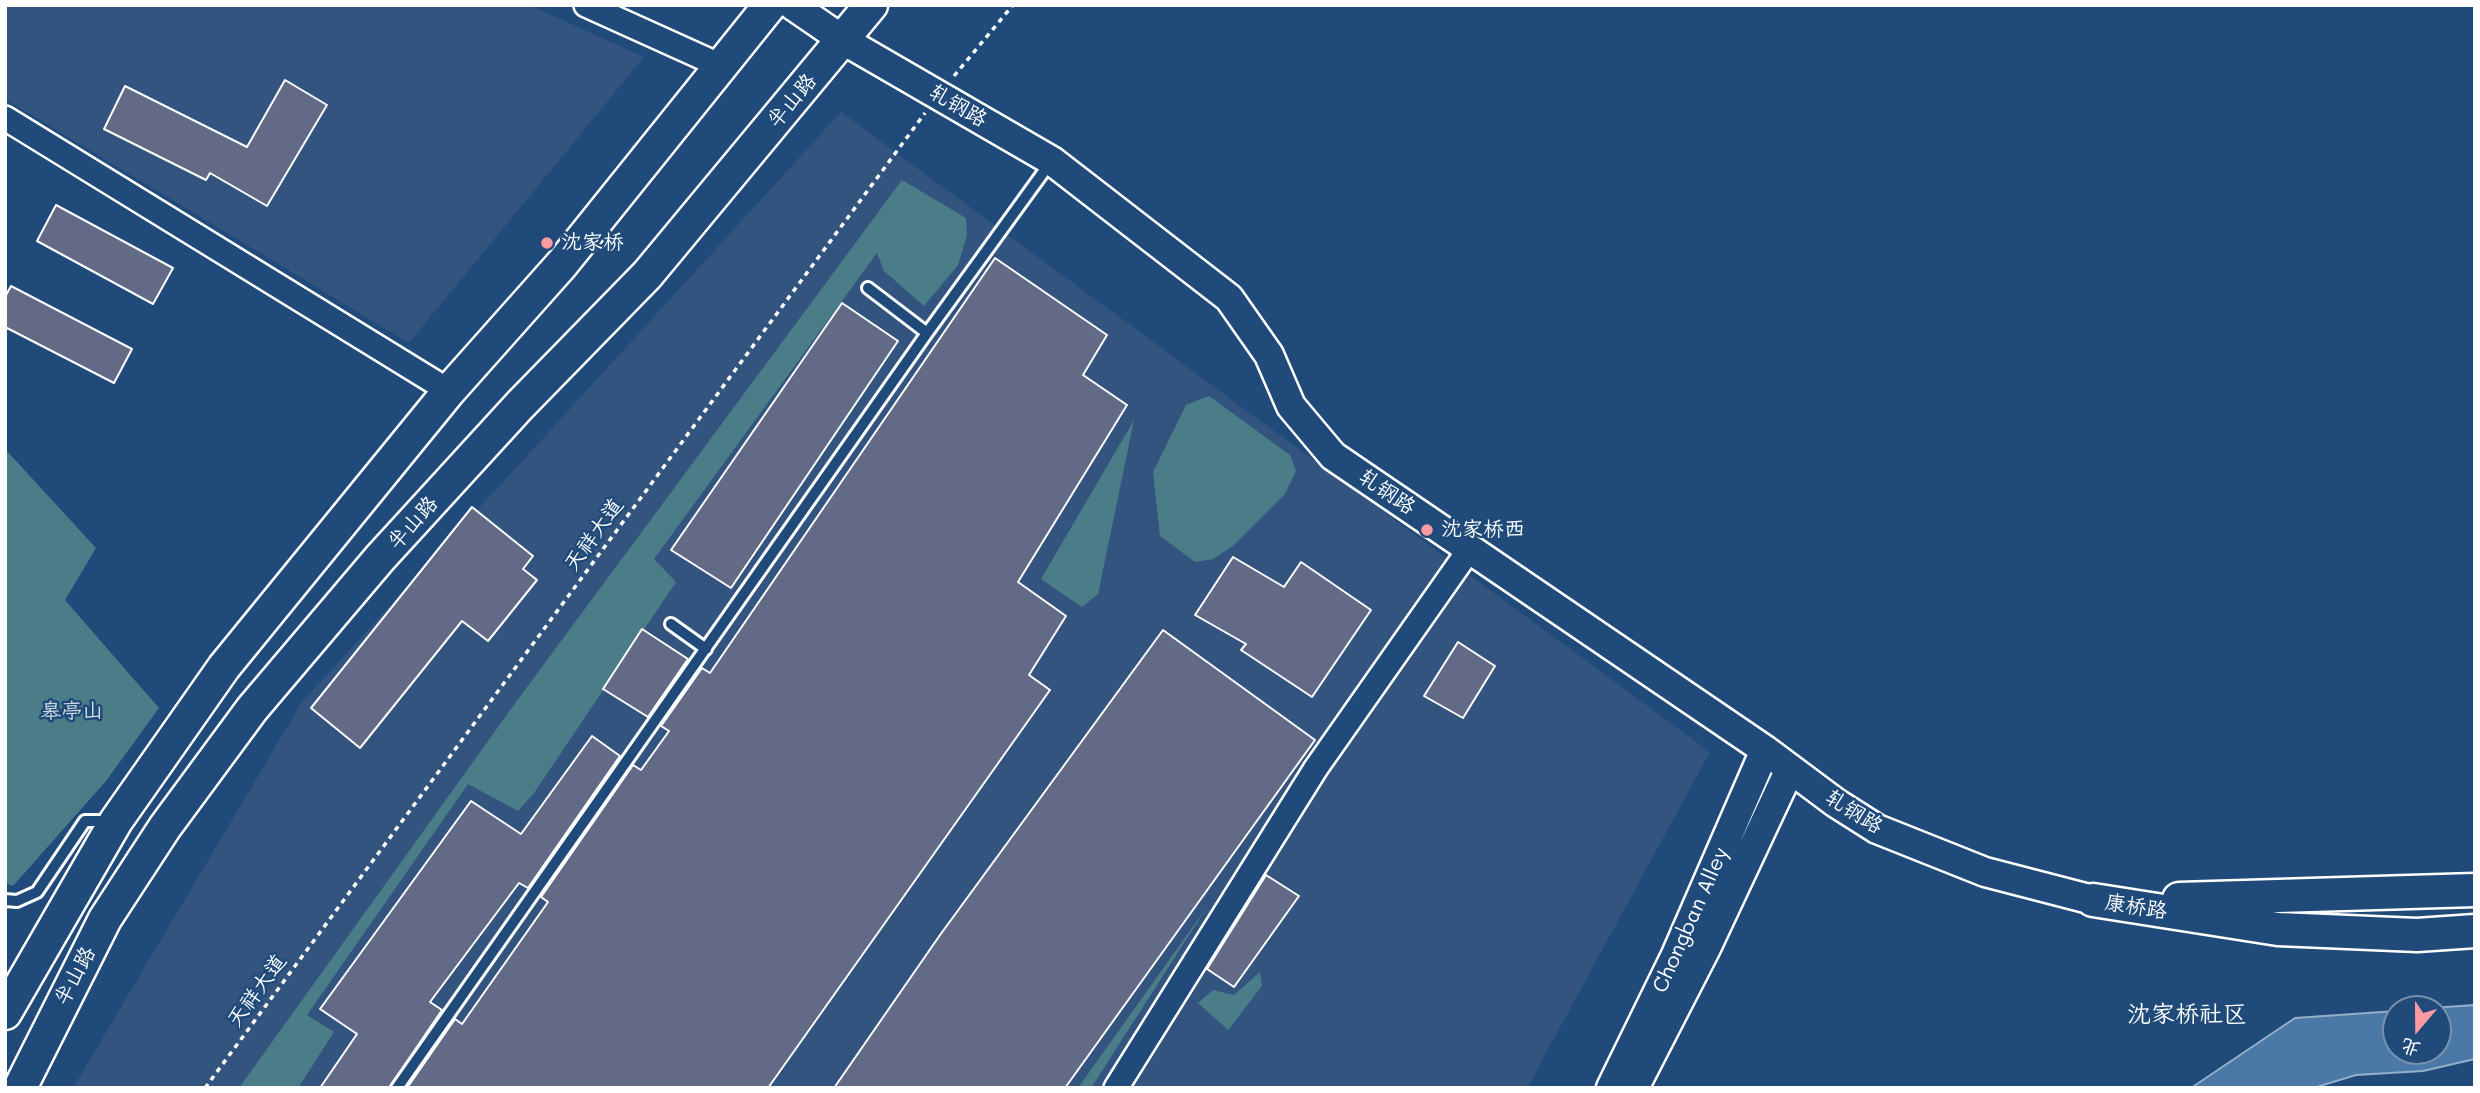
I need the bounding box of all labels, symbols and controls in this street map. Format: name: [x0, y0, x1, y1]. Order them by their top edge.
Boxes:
street label: 半山路: [762, 69, 822, 133]
street label: 轧钢路: [924, 79, 992, 133]
place label: 沈家桥: [561, 230, 624, 256]
marker: 沈家桥: [539, 235, 555, 251]
street label: 轧钢路: [1354, 464, 1420, 520]
street label: 半山路: [383, 491, 443, 555]
street label: 天祥大道: [559, 494, 629, 576]
place label: 沈家桥西: [1441, 517, 1525, 543]
marker: 沈家桥西: [1419, 522, 1435, 538]
park label: 皋亭山: [41, 699, 103, 725]
street label: 轧钢路: [1821, 785, 1887, 839]
street label: Chongban Alley: [1648, 843, 1734, 997]
street label: 康桥路: [2103, 890, 2169, 924]
street label: 半山路: [49, 942, 101, 1010]
street label: 天祥大道: [222, 950, 292, 1032]
north arrow: [2382, 995, 2452, 1065]
district label: 沈家桥社区: [2127, 1001, 2247, 1029]
text: 北: [2397, 1033, 2424, 1063]

